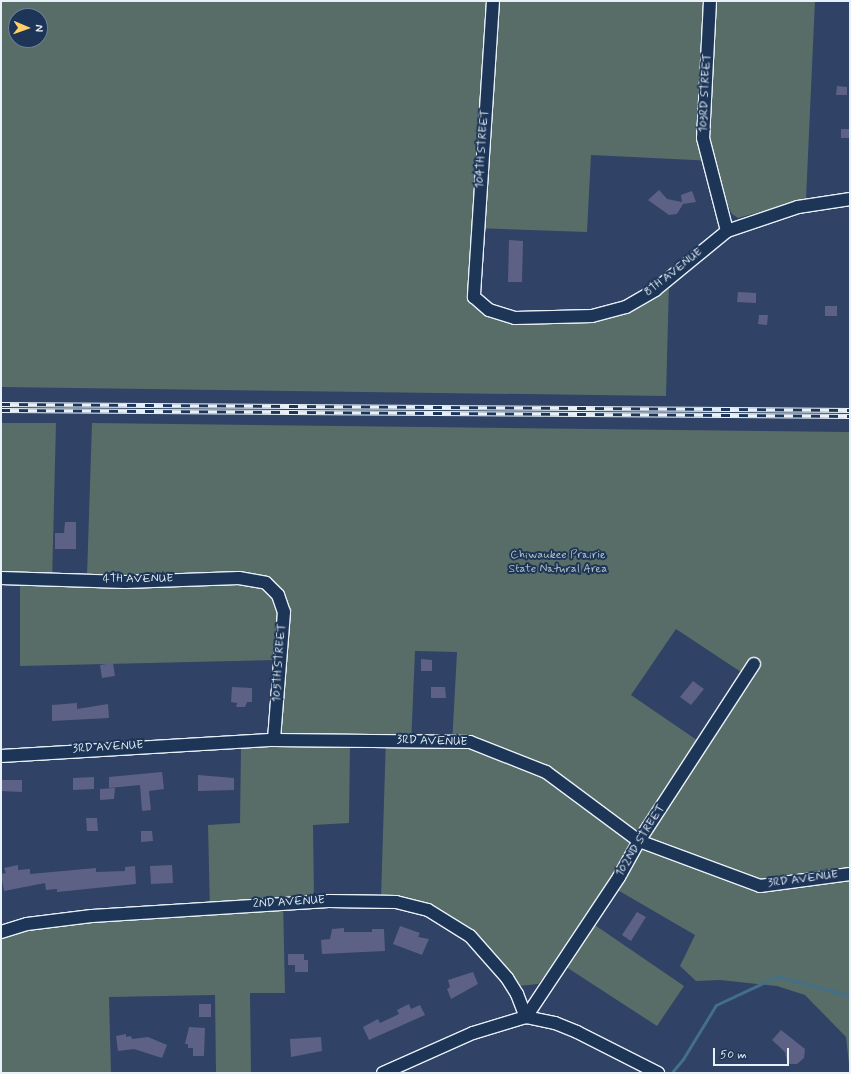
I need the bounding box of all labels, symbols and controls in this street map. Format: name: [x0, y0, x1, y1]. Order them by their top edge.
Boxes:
north arrow: [8, 8, 48, 48]
text: N: [32, 24, 46, 32]
street label: 103RD STREET: [697, 52, 715, 134]
street label: 104TH STREET: [473, 108, 493, 190]
street label: 8TH AVENUE: [642, 246, 706, 300]
park label: Chiwaukee Prairie State Natural Area: [508, 549, 608, 577]
street label: 4TH AVENUE: [103, 573, 173, 587]
street label: 105TH STREET: [270, 622, 290, 704]
street label: 3RD AVENUE: [397, 734, 467, 750]
street label: 3RD AVENUE: [73, 739, 143, 757]
street label: 102ND STREET: [613, 802, 669, 880]
street label: 3RD AVENUE: [767, 869, 839, 891]
street label: 2ND AVENUE: [253, 894, 325, 912]
scale bar: [715, 1040, 791, 1066]
text: 50 m: [720, 1047, 747, 1063]

